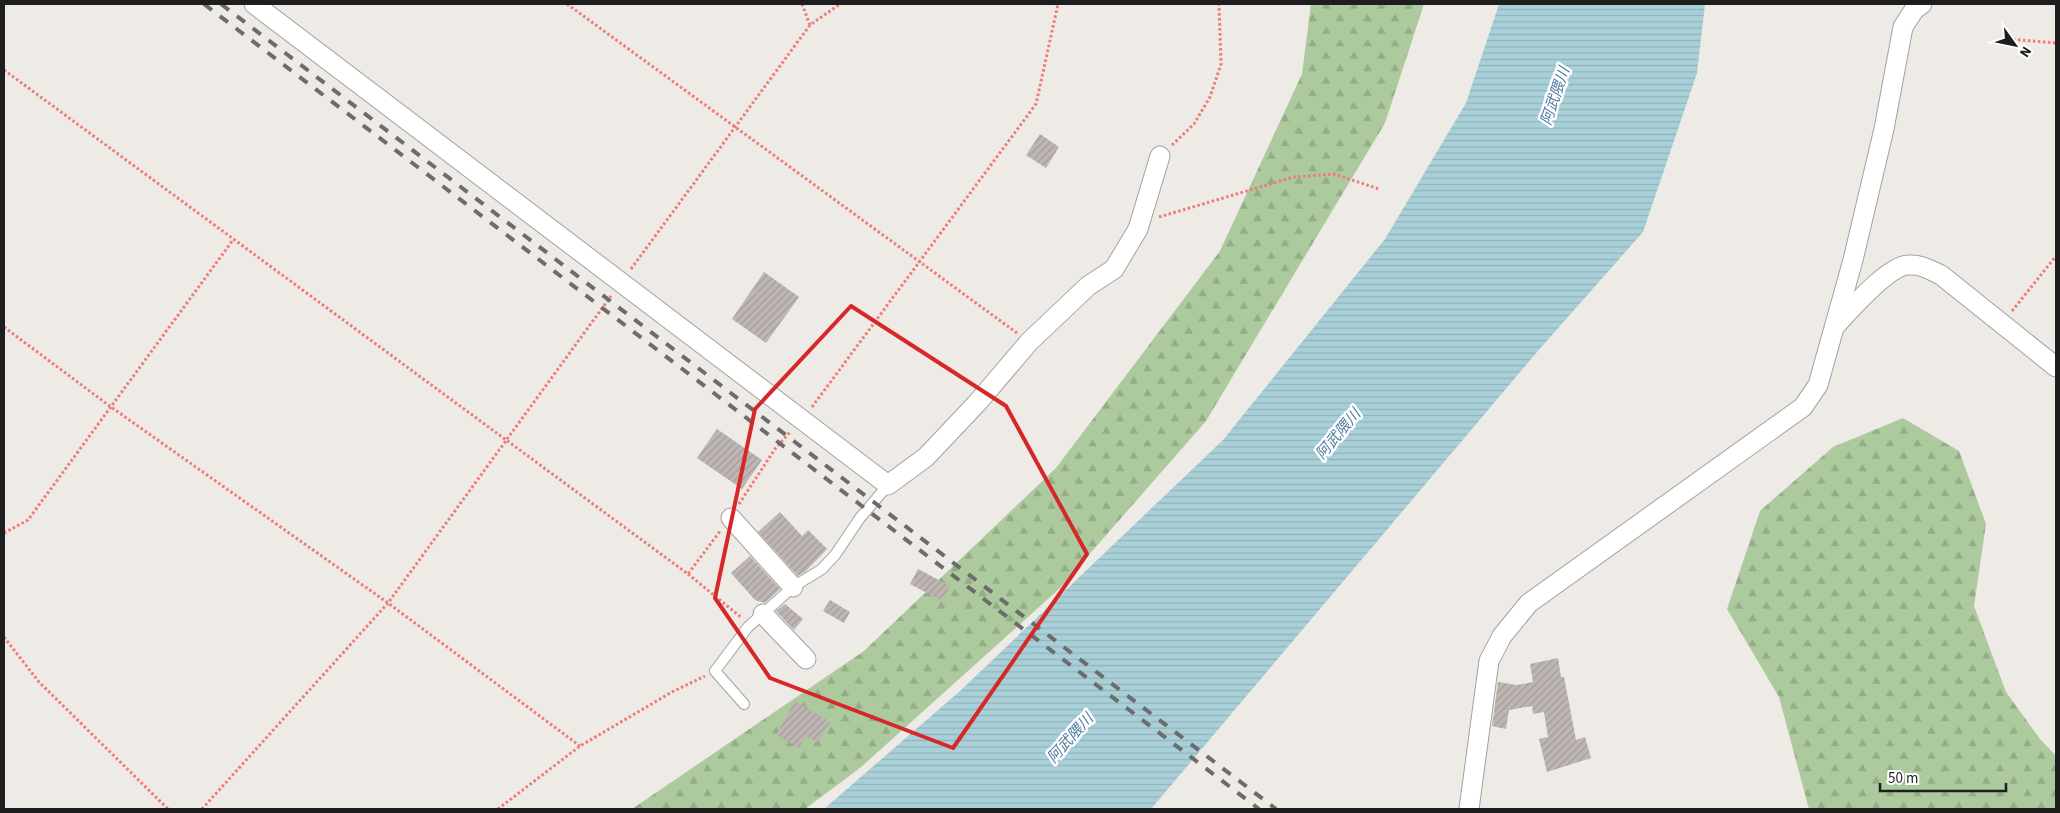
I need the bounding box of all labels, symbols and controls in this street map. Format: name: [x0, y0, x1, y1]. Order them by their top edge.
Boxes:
north arrow: [1990, 20, 2040, 70]
text: N: [2014, 42, 2036, 61]
water label: 阿武隈川: [1536, 62, 1576, 128]
water label: 阿武隈川: [1311, 403, 1367, 464]
water label: 阿武隈川: [1042, 708, 1100, 768]
scale bar: [1880, 760, 2006, 792]
text: 50 m: [1888, 768, 1918, 789]

